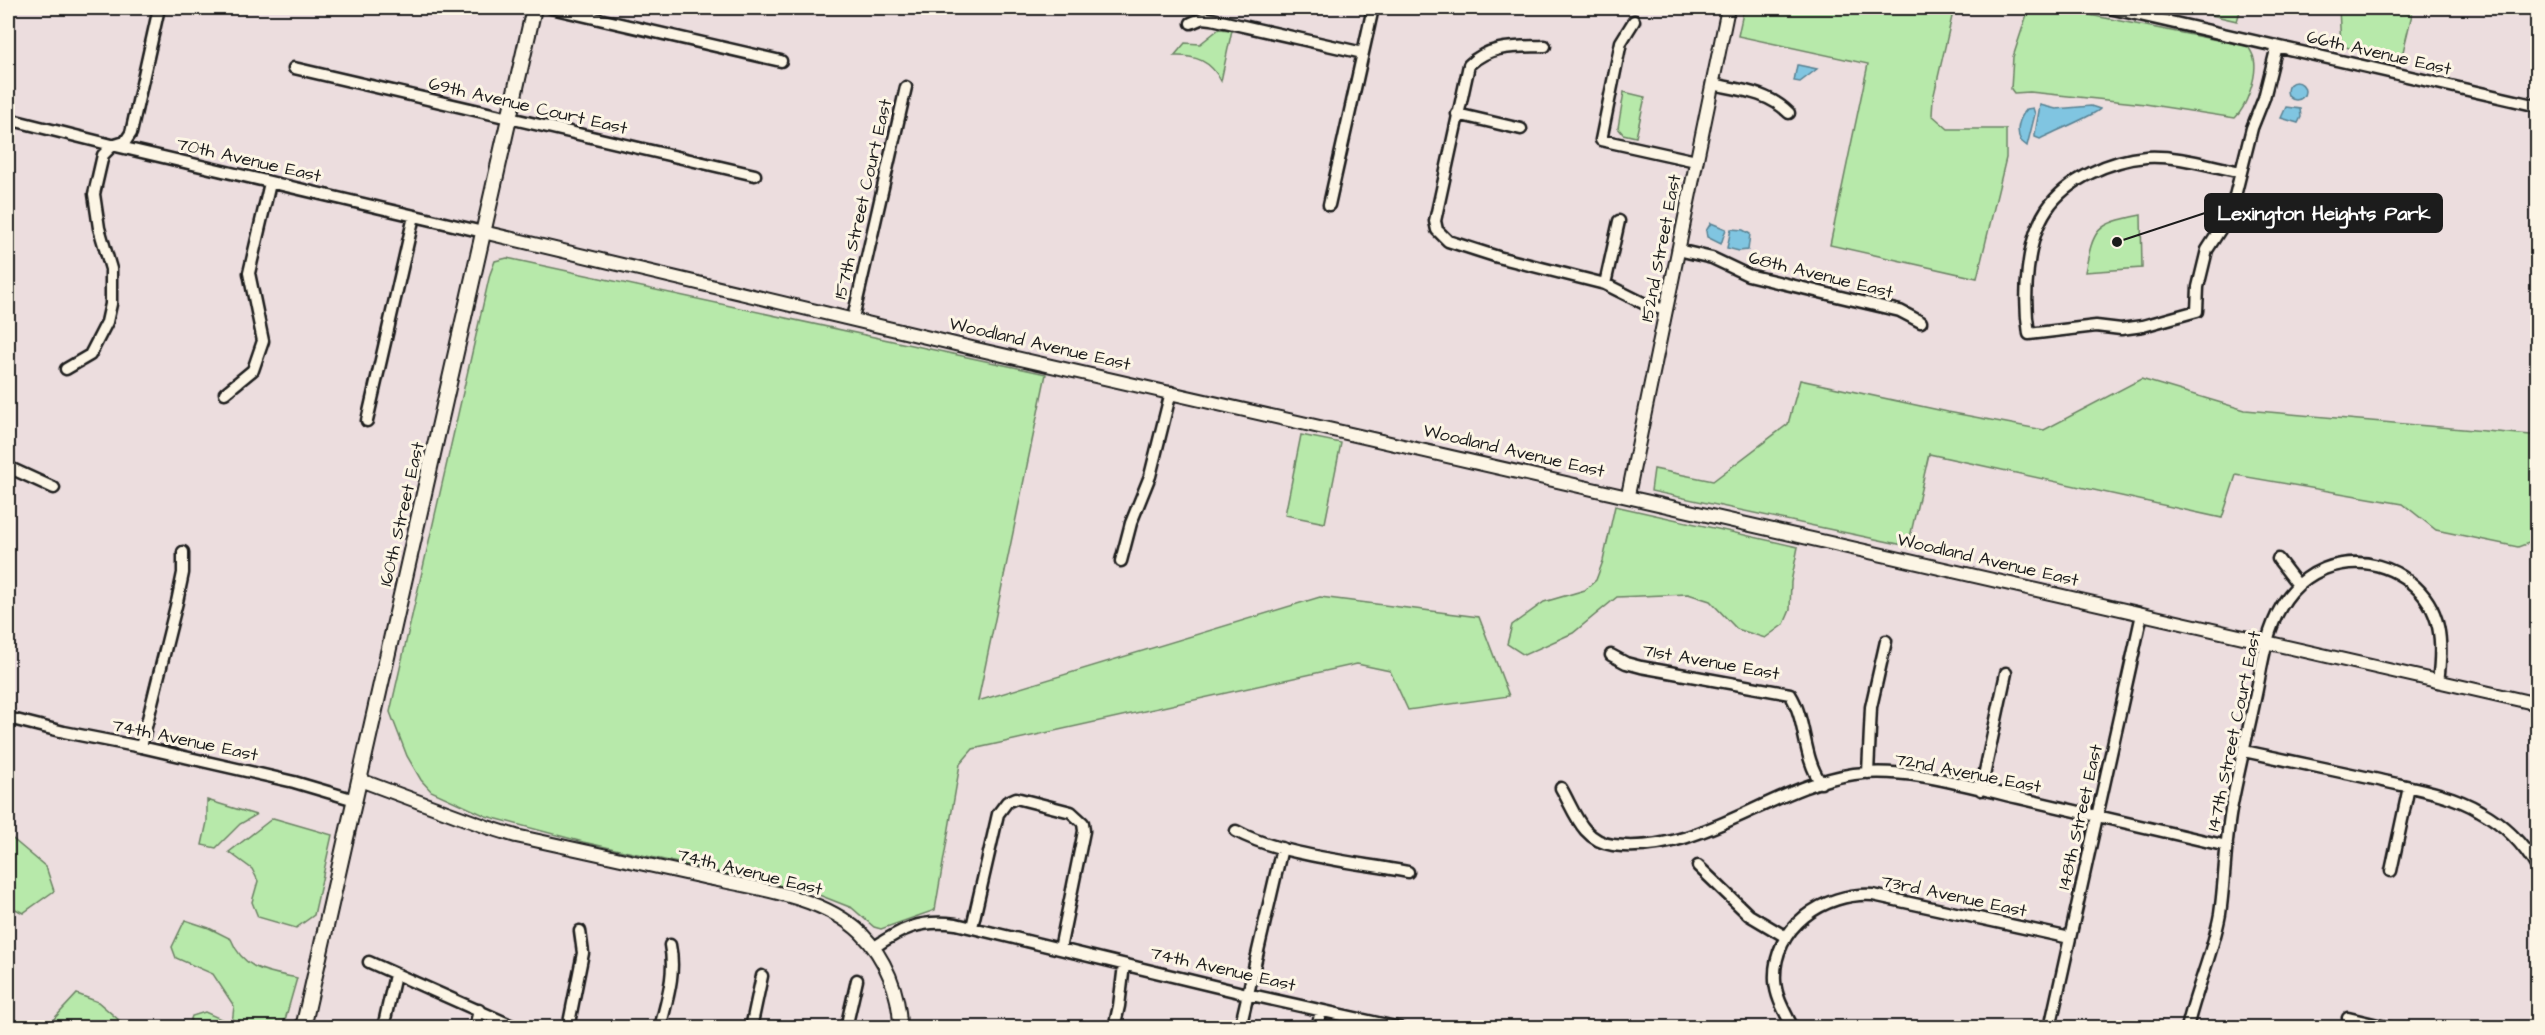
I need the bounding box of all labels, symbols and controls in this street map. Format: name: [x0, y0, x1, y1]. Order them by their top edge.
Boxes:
street label: 66th Avenue East: [2304, 24, 2455, 82]
street label: 69th Avenue Court East: [426, 71, 630, 141]
street label: 157th Street Court East: [828, 96, 898, 302]
street label: 70th Avenue East: [174, 131, 324, 189]
street label: 152nd Street East: [1634, 171, 1688, 324]
callout: Lexington Heights Park: [2205, 194, 2442, 232]
text: Lexington Heights Park: [2217, 200, 2431, 229]
street label: 68th Avenue East: [1746, 245, 1897, 305]
street label: Woodland Avenue East: [947, 311, 1134, 377]
street label: Woodland Avenue East: [1421, 418, 1608, 484]
street label: 160th Street East: [373, 439, 431, 589]
street label: Woodland Avenue East: [1895, 527, 2082, 593]
street label: 147th Street Court East: [2201, 628, 2268, 834]
street label: 71st Avenue East: [1641, 638, 1782, 686]
street label: 74th Avenue East: [110, 712, 261, 768]
street label: 148th Street East: [2051, 741, 2109, 892]
street label: 72nd Avenue East: [1893, 747, 2044, 800]
street label: 74th Avenue East: [675, 842, 826, 902]
street label: 73rd Avenue East: [1879, 868, 2030, 924]
street label: 74th Avenue East: [1148, 940, 1299, 998]

